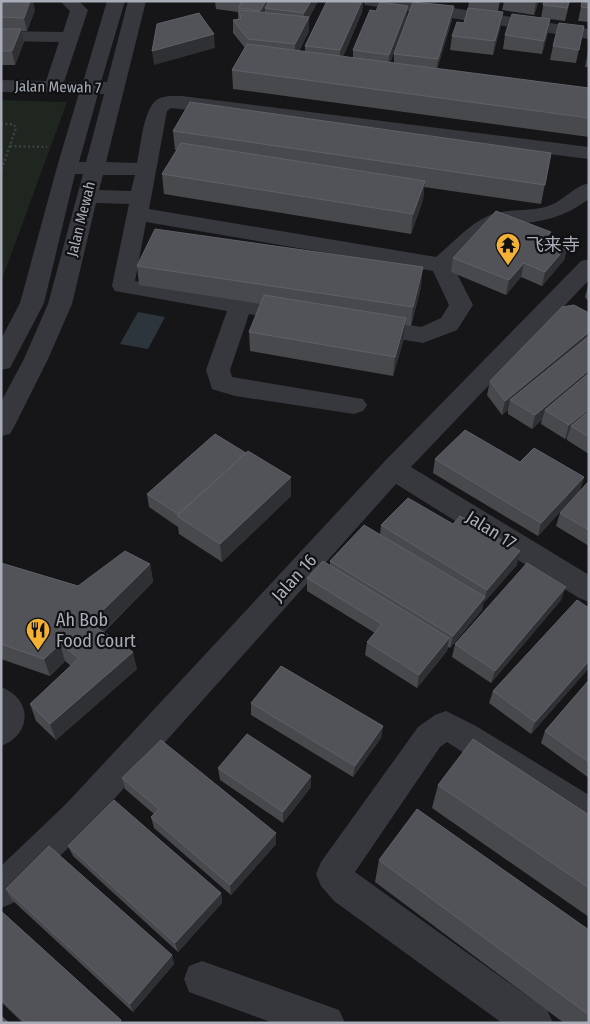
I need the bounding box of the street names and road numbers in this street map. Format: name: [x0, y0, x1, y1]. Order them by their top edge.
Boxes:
street label: Jalan Mewah 7: [15, 77, 101, 97]
street label: Jalan Mewah: [63, 180, 99, 258]
street label: Jalan 17: [462, 506, 520, 554]
street label: Jalan 16: [267, 550, 321, 606]

